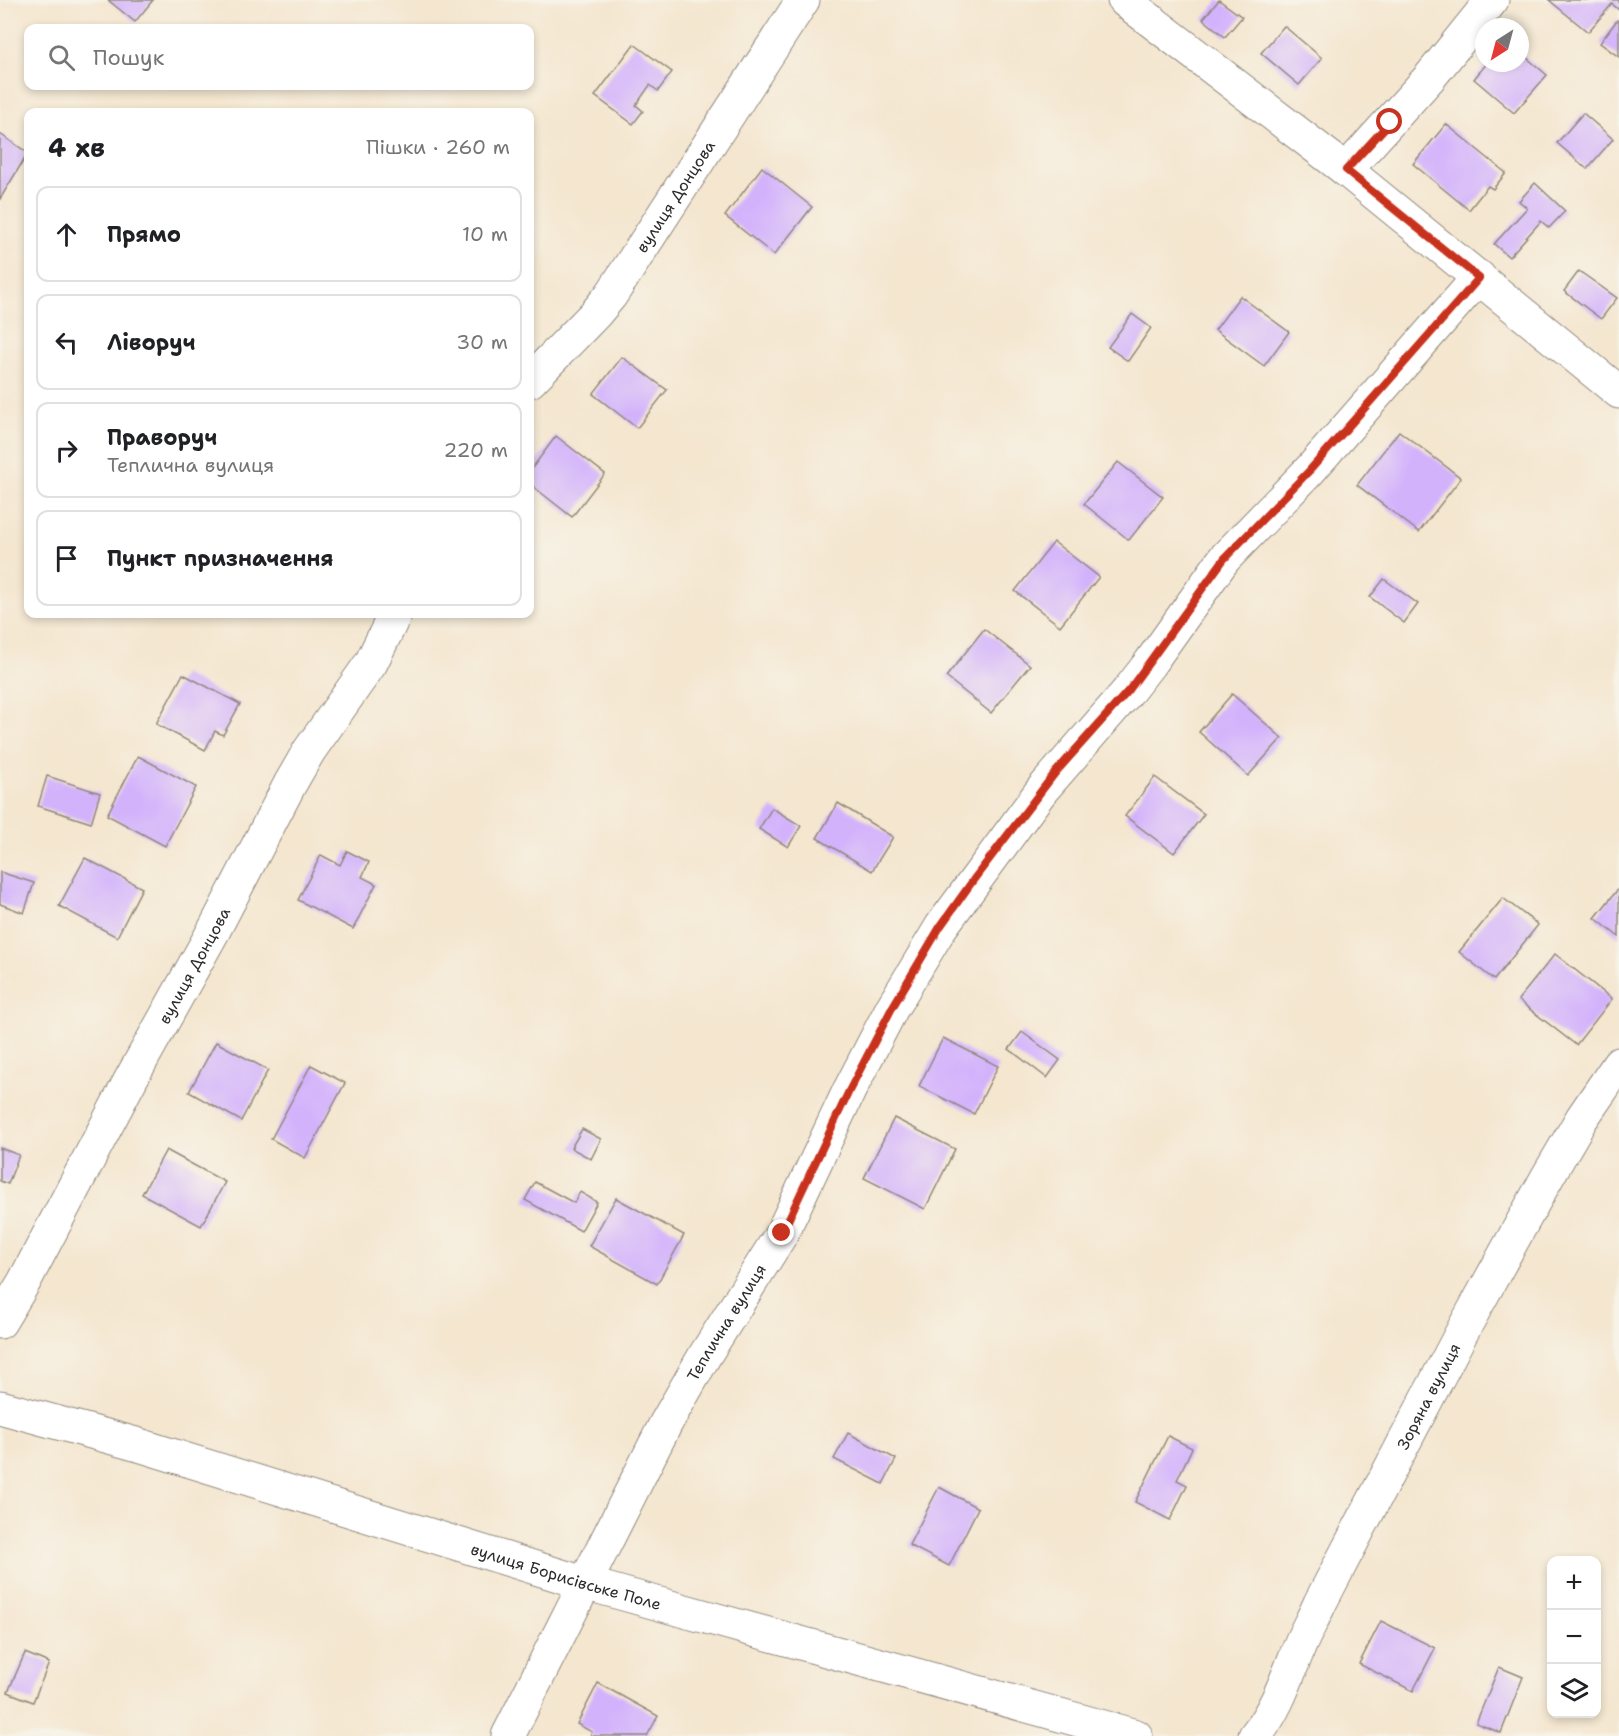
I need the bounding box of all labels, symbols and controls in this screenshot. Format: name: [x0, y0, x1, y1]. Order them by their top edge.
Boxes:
north arrow: [1475, 18, 1529, 72]
search box: [24, 24, 534, 90]
icon: search: [45, 41, 78, 74]
text: Пошук: [93, 43, 164, 72]
route start: [1376, 108, 1402, 134]
text: 4 хв: [48, 130, 105, 165]
text: Пішки · 260 m: [366, 134, 510, 160]
street label: вулиця Донцова: [631, 136, 720, 256]
icon: ahead: [50, 218, 83, 251]
text: Прямо: [107, 220, 181, 249]
text: 10 m: [462, 221, 508, 247]
icon: left: [50, 326, 83, 359]
text: Ліворуч: [107, 328, 195, 357]
text: 30 m: [456, 329, 508, 355]
text: Праворуч: [107, 423, 217, 452]
icon: right: [50, 434, 83, 467]
text: 220 m: [444, 437, 508, 463]
text: Теплична вулиця: [107, 452, 274, 478]
icon: arrive: [50, 542, 83, 575]
text: Пункт призначення: [107, 544, 334, 573]
street label: вулиця Донцова: [153, 904, 235, 1027]
route end: [768, 1219, 794, 1245]
street label: Теплична вулиця: [682, 1260, 770, 1384]
street label: Зоряна вулиця: [1392, 1339, 1465, 1453]
street label: вулиця Борисівське Поле: [468, 1538, 664, 1614]
map controls: [1547, 1556, 1601, 1718]
button: +: [1547, 1556, 1601, 1610]
button: −: [1547, 1610, 1601, 1664]
button: layers: [1547, 1664, 1601, 1718]

